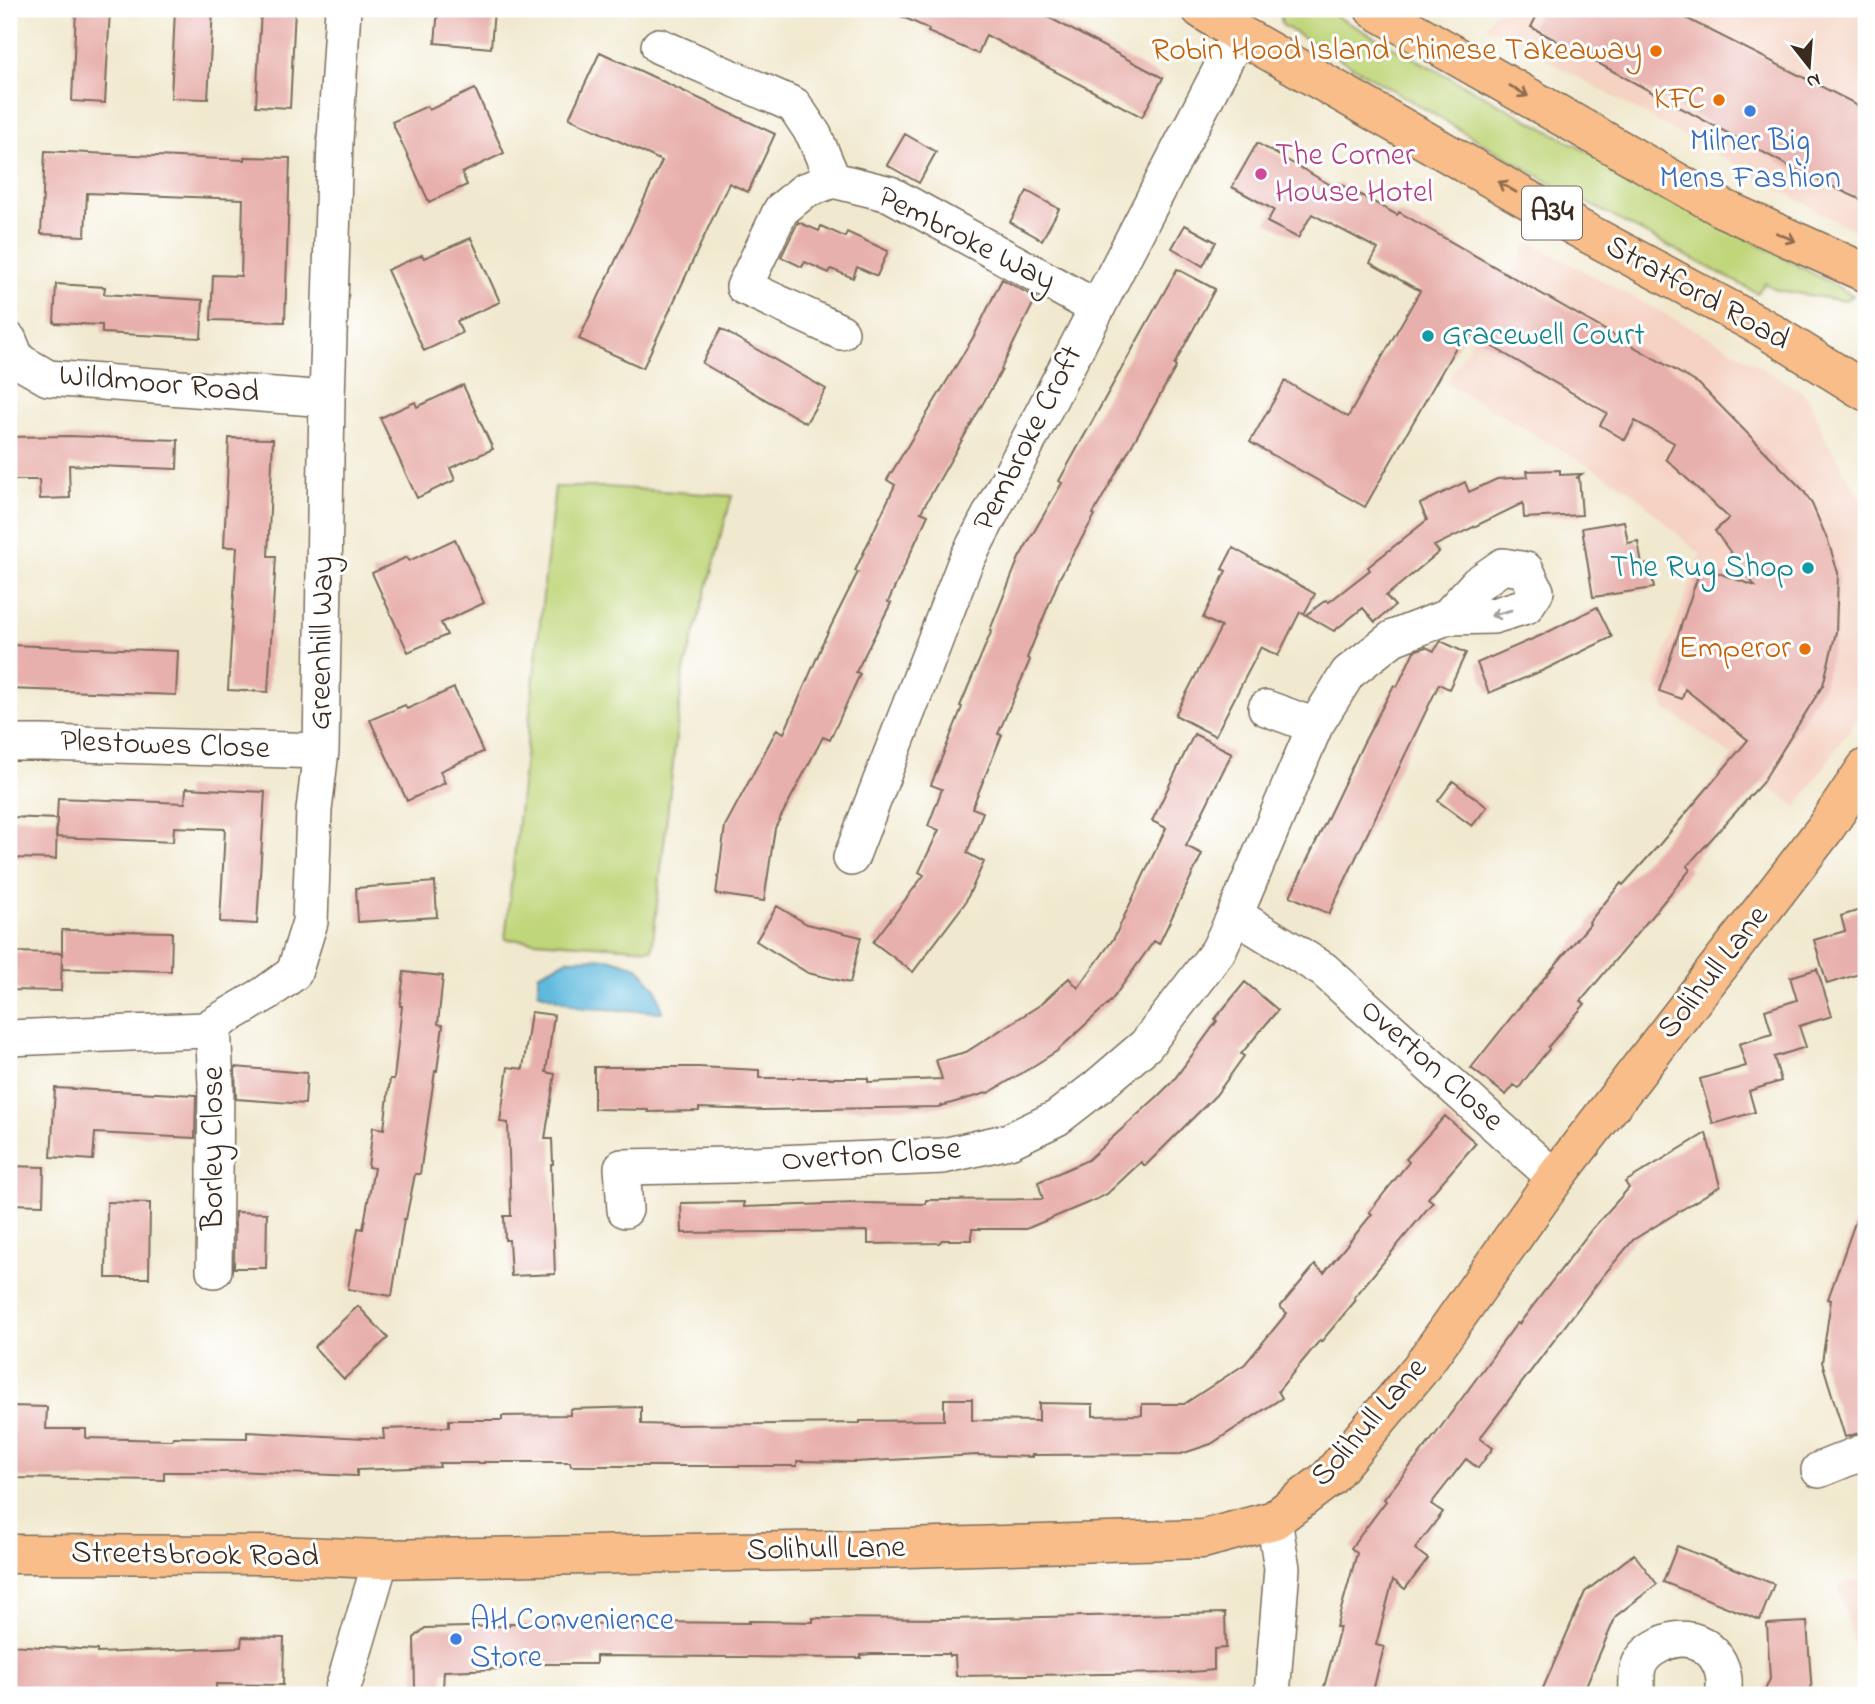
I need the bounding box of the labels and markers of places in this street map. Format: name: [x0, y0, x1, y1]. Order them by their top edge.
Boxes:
place label: Robin Hood Island Chinese Takeaway: [1152, 28, 1642, 75]
marker: Robin Hood Island Chinese Takeaway: [1648, 43, 1664, 59]
place label: KFC: [1654, 77, 1705, 124]
marker: KFC: [1711, 92, 1727, 108]
marker: Milner Big Mens Fashion: [1742, 103, 1758, 119]
place label: Milner Big Mens Fashion: [1659, 119, 1841, 203]
place label: The Corner House Hotel: [1275, 133, 1433, 217]
marker: The Corner House Hotel: [1253, 166, 1269, 182]
place label: Gracewell Court: [1442, 313, 1645, 360]
marker: Gracewell Court: [1420, 328, 1436, 344]
place label: The Rug Shop: [1610, 545, 1794, 592]
marker: The Rug Shop: [1800, 560, 1816, 576]
place label: Emperor: [1679, 626, 1791, 673]
marker: Emperor: [1797, 641, 1813, 657]
place label: AH Convenience Store: [470, 1598, 675, 1682]
marker: AH Convenience Store: [448, 1631, 464, 1647]

